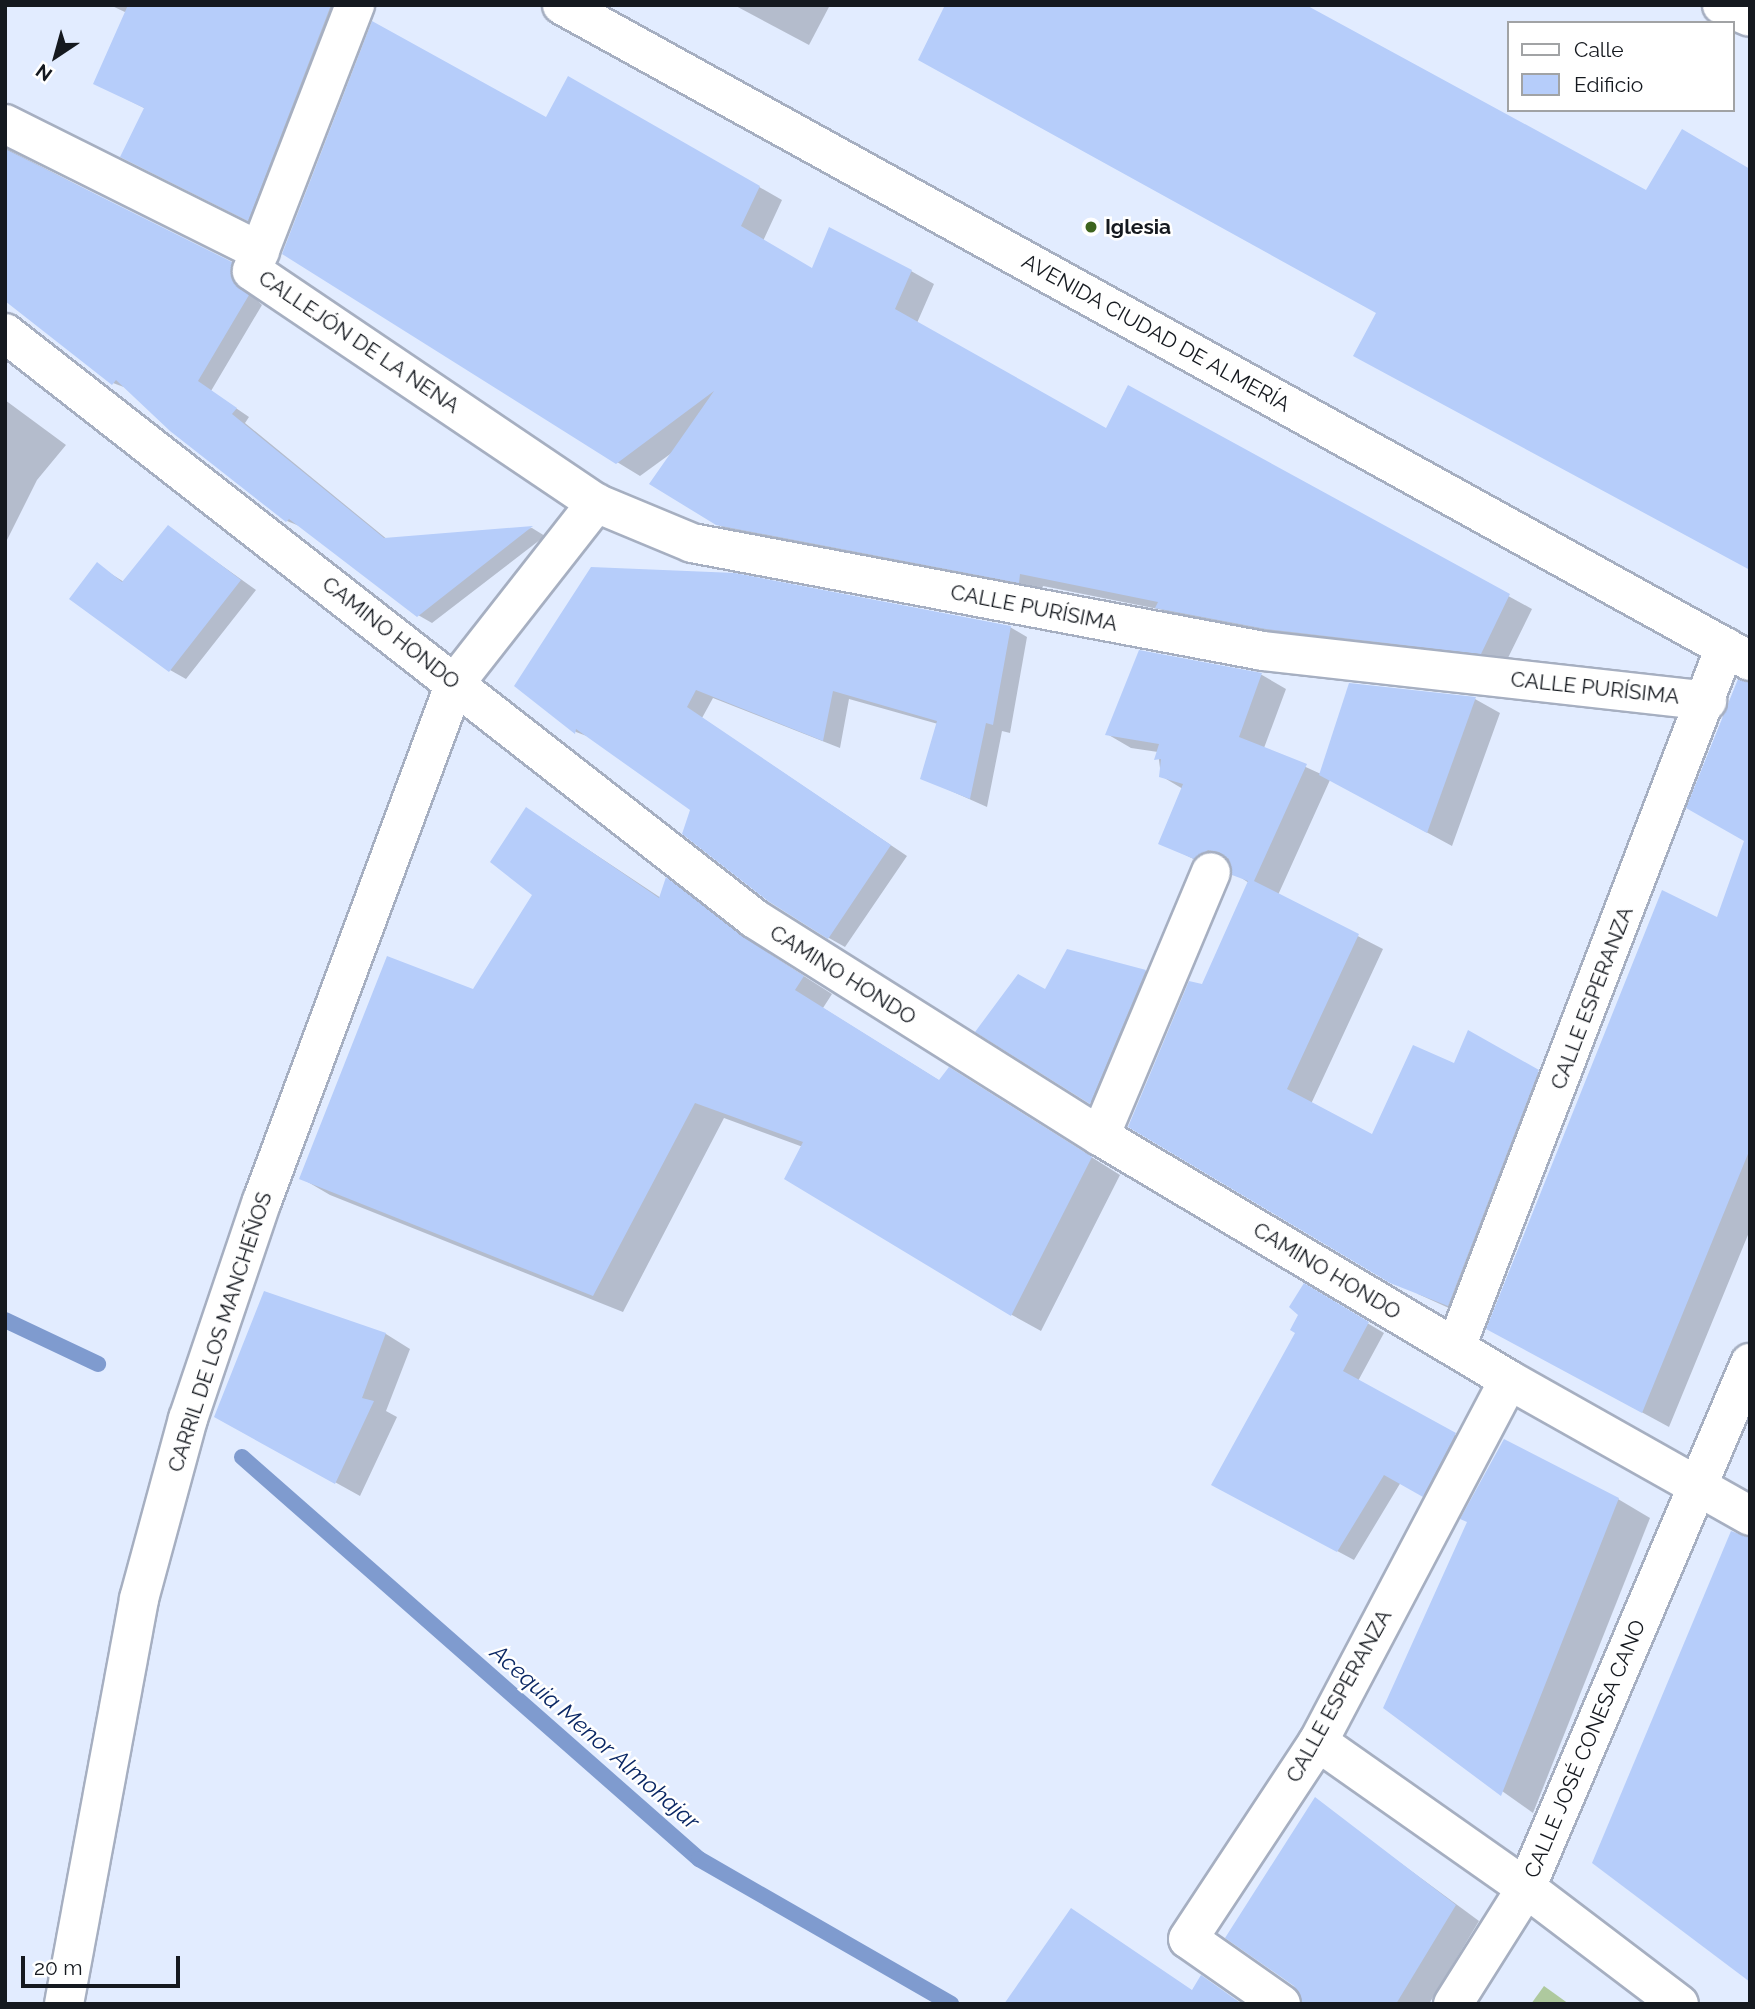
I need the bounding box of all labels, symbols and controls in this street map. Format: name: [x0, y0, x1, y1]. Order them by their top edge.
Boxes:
north arrow: [21, 21, 91, 91]
legend: [1506, 21, 1734, 112]
text: Calle: [1574, 37, 1624, 62]
text: N: [31, 60, 56, 86]
text: Edificio: [1574, 72, 1643, 97]
place label: Iglesia: [1105, 214, 1171, 240]
marker: Iglesia: [1083, 219, 1099, 235]
street label: AVENIDA CIUDAD DE ALMERÍA: [1017, 248, 1295, 418]
street label: CALLEJÓN DE LA NENA: [254, 265, 464, 419]
street label: CAMINO HONDO: [317, 571, 465, 695]
street label: CALLE PURÍSIMA: [948, 579, 1120, 637]
street label: CALLE PURÍSIMA: [1509, 667, 1681, 709]
street label: CALLE ESPERANZA: [1546, 903, 1638, 1093]
street label: CAMINO HONDO: [765, 920, 921, 1030]
street label: CARRIL DE LOS MANCHEÑOS: [163, 1189, 277, 1475]
street label: CAMINO HONDO: [1249, 1217, 1405, 1325]
street label: CALLE ESPERANZA: [1281, 1605, 1397, 1787]
street label: CALLE JOSÉ CONESA CANO: [1519, 1616, 1651, 1882]
water label: Acequia Menor Almohajar: [485, 1638, 705, 1836]
scale bar: [24, 1942, 184, 1986]
text: 20 m: [34, 1955, 82, 1980]

